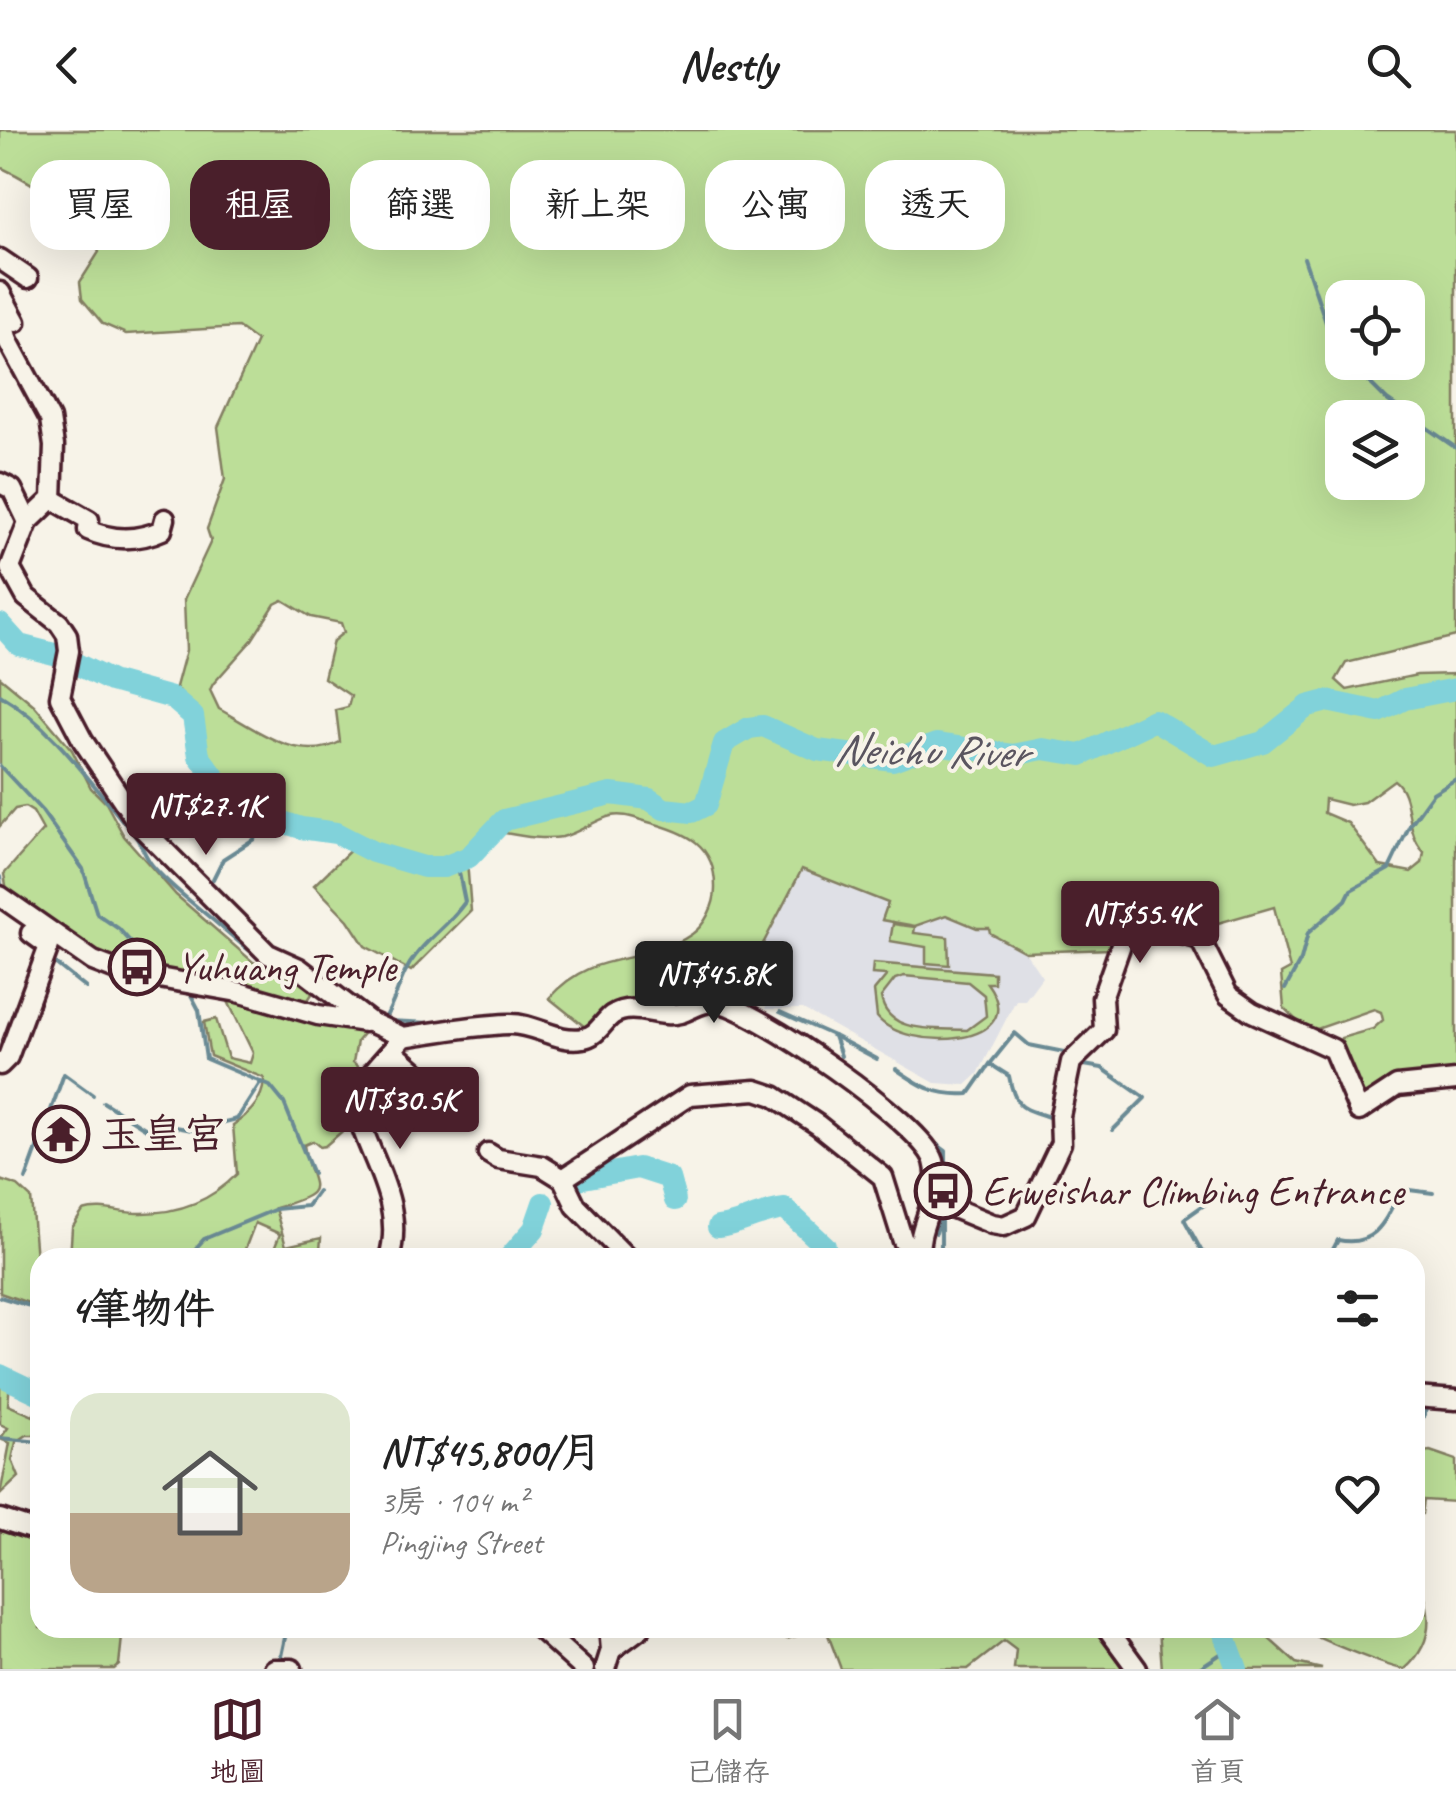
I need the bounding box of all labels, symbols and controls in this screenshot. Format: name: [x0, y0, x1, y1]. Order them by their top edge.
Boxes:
text: Nestly: [679, 37, 777, 94]
icon: back: [40, 38, 95, 93]
icon: search: [1361, 38, 1416, 93]
chip: 買屋: [30, 160, 170, 250]
chip: 租屋: [190, 160, 330, 250]
chip: 篩選: [350, 160, 490, 250]
chip: 新上架: [510, 160, 685, 250]
chip: 公寓: [705, 160, 845, 250]
chip: 透天: [865, 160, 1005, 250]
map controls: [1325, 280, 1425, 500]
button: locate: [1325, 280, 1425, 380]
button: layers: [1325, 400, 1425, 500]
water label: Neichu River: [833, 721, 1035, 781]
pin: NT$27.1K: [103, 773, 309, 858]
text: NT$27.1K: [149, 785, 263, 826]
pin: NT$55.4K: [1037, 881, 1243, 966]
text: NT$55.4K: [1083, 893, 1197, 934]
bus stop icon: Yuhuang Temple: [107, 937, 167, 997]
place label: Yuhuang Temple: [176, 941, 398, 994]
pin: NT$45.8K: [611, 941, 817, 1026]
text: NT$45.8K: [657, 953, 771, 994]
pin: NT$30.5K: [297, 1067, 503, 1152]
text: NT$30.5K: [343, 1079, 457, 1120]
temple icon: 玉皇宮: [31, 1104, 91, 1164]
place label: 玉皇宮: [100, 1108, 226, 1161]
bus stop icon: Erweishar Climbing Entrance: [913, 1161, 973, 1221]
place label: Erweishar Climbing Entrance: [982, 1165, 1406, 1218]
icon: filters: [1330, 1281, 1385, 1336]
text: 4筆物件: [70, 1283, 215, 1336]
text: NT$45,800/月: [380, 1426, 602, 1479]
icon: home: [150, 1433, 270, 1553]
icon: heart: [1330, 1466, 1385, 1521]
text: 3房 · 104 m²: [380, 1481, 527, 1522]
text: Pingjing Street: [380, 1522, 542, 1563]
tab: 地圖: [210, 1692, 266, 1789]
tab: 已儲存: [686, 1692, 770, 1789]
tab: 首頁: [1190, 1692, 1246, 1789]

